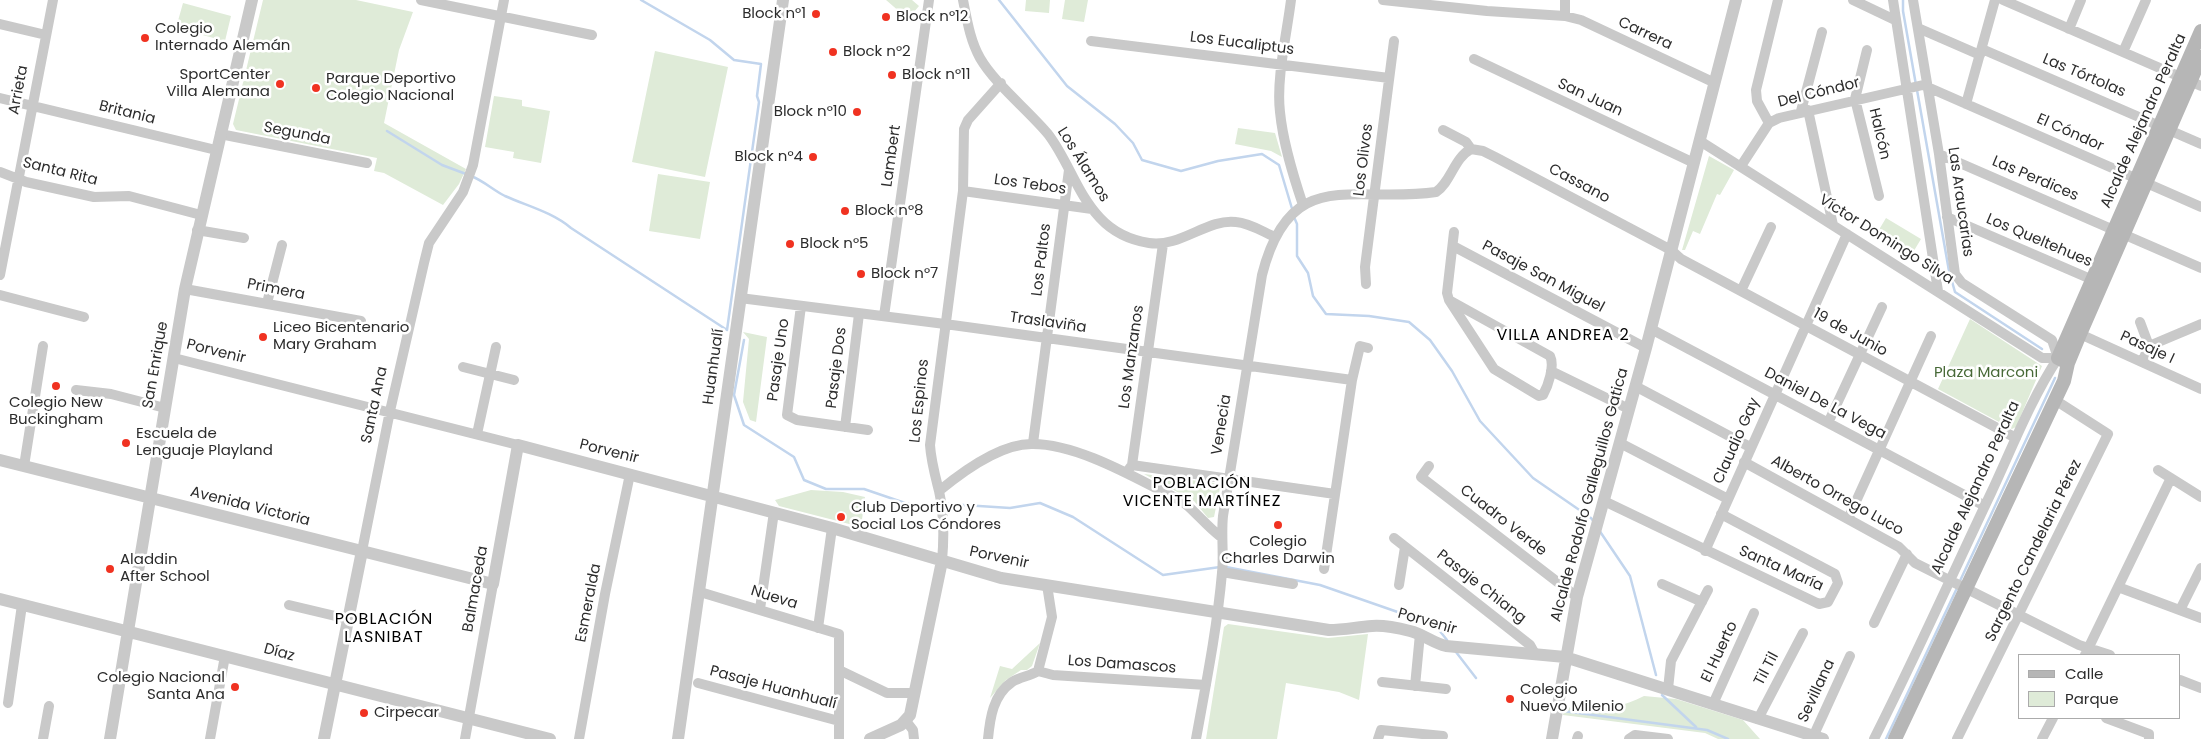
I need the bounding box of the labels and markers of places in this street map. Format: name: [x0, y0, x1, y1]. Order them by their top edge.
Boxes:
place label: Block n°1: [742, 5, 806, 23]
marker: Block n°1: [810, 8, 822, 20]
place label: Block n°12: [896, 8, 968, 26]
marker: Block n°12: [880, 11, 892, 23]
place label: Colegio Internado Alemán: [155, 20, 290, 55]
marker: Colegio Internado Alemán: [139, 32, 151, 44]
place label: Block n°2: [843, 43, 911, 61]
marker: Block n°2: [827, 46, 839, 58]
place label: SportCenter Villa Alemana: [166, 66, 270, 101]
place label: Block n°11: [902, 66, 971, 84]
marker: Block n°11: [886, 69, 898, 81]
place label: Parque Deportivo Colegio Nacional: [326, 70, 456, 105]
marker: SportCenter Villa Alemana: [274, 78, 286, 90]
marker: Parque Deportivo Colegio Nacional: [310, 82, 322, 94]
place label: Block n°10: [774, 103, 847, 121]
marker: Block n°10: [851, 106, 863, 118]
place label: Block n°4: [734, 148, 803, 166]
marker: Block n°4: [807, 151, 819, 163]
place label: Block n°8: [855, 202, 924, 220]
marker: Block n°8: [839, 205, 851, 217]
place label: Block n°5: [800, 235, 868, 253]
marker: Block n°5: [784, 238, 796, 250]
place label: Block n°7: [871, 265, 938, 283]
marker: Block n°7: [855, 268, 867, 280]
place label: Liceo Bicentenario Mary Graham: [273, 319, 409, 354]
marker: Liceo Bicentenario Mary Graham: [257, 331, 269, 343]
marker: Colegio New Buckingham: [50, 380, 62, 392]
place label: Colegio New Buckingham: [9, 394, 103, 429]
place label: Escuela de Lenguaje Playland: [136, 425, 273, 460]
marker: Escuela de Lenguaje Playland: [120, 437, 132, 449]
place label: Club Deportivo y Social Los Cóndores: [851, 499, 1001, 534]
marker: Club Deportivo y Social Los Cóndores: [835, 511, 847, 523]
marker: Colegio Charles Darwin: [1272, 519, 1284, 531]
place label: Colegio Charles Darwin: [1221, 533, 1335, 568]
place label: Aladdin After School: [120, 551, 210, 586]
marker: Aladdin After School: [104, 563, 116, 575]
place label: Colegio Nacional Santa Ana: [97, 669, 225, 704]
marker: Colegio Nacional Santa Ana: [229, 681, 241, 693]
place label: Colegio Nuevo Milenio: [1520, 681, 1624, 716]
marker: Colegio Nuevo Milenio: [1504, 693, 1516, 705]
place label: Cirpecar: [374, 704, 439, 722]
marker: Cirpecar: [358, 707, 370, 719]

